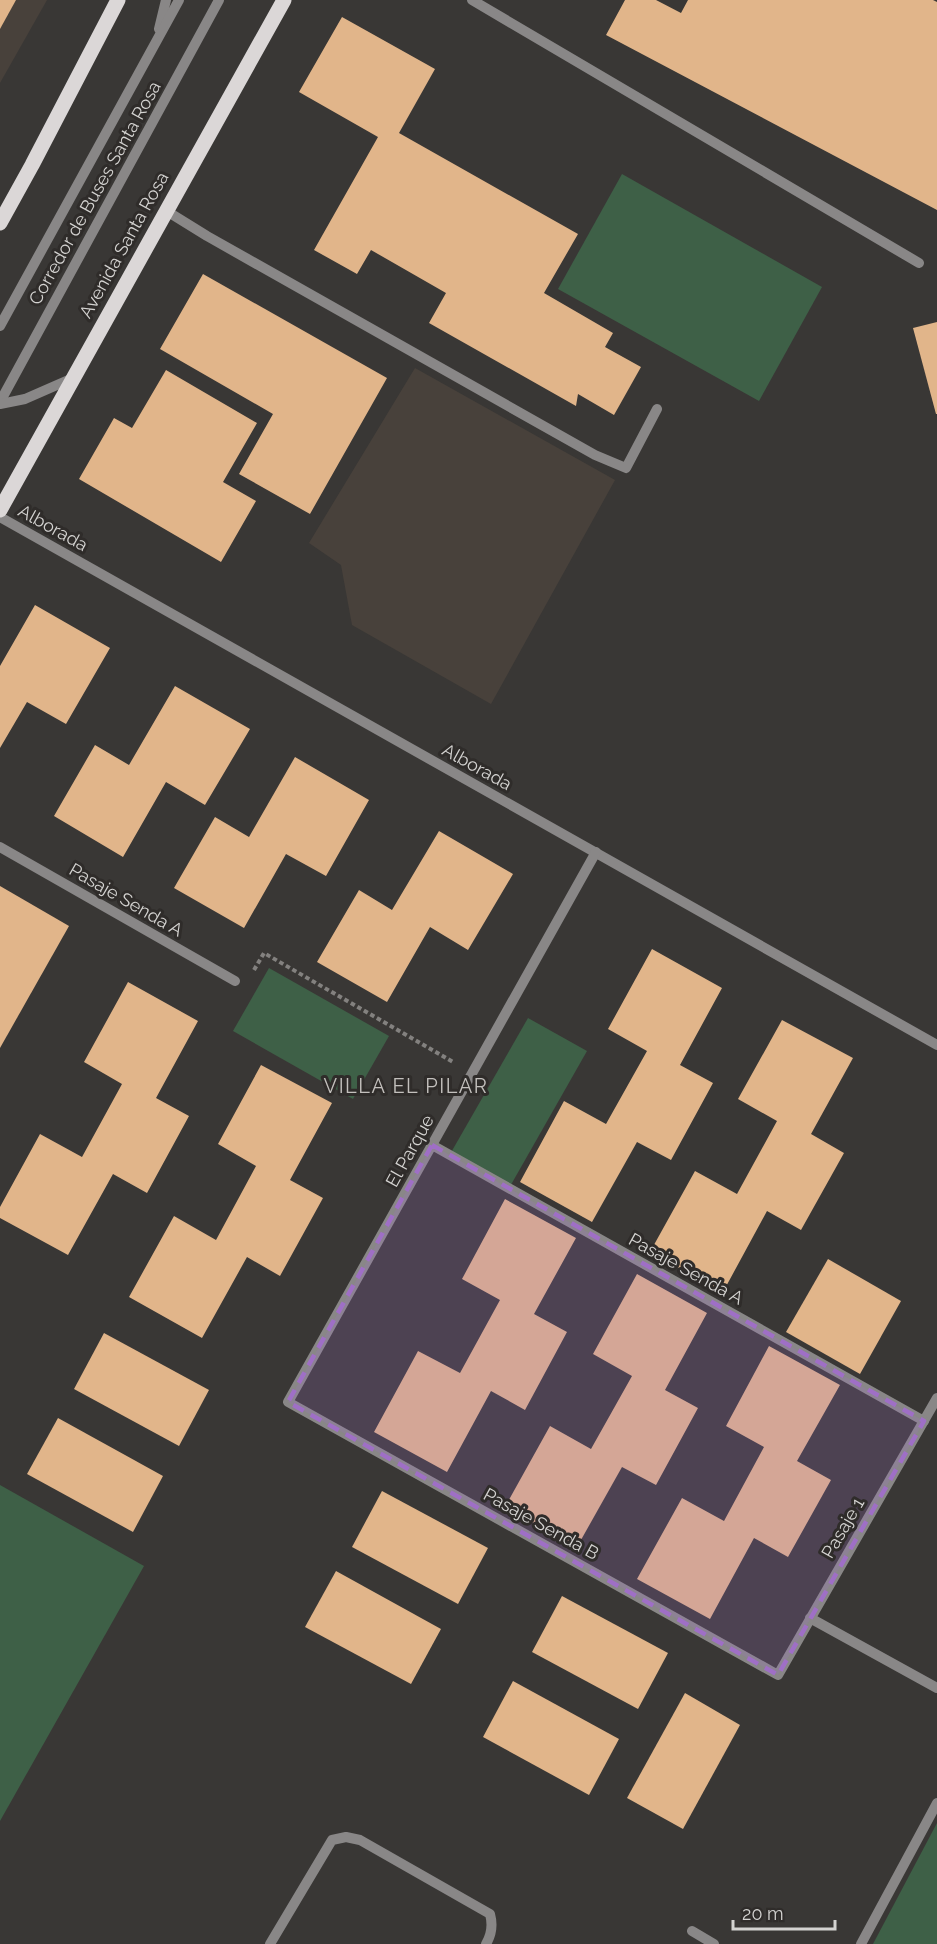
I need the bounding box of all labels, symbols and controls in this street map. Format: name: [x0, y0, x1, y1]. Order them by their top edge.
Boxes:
street label: Corredor de Buses Santa Rosa: [24, 77, 165, 308]
street label: Avenida Santa Rosa: [75, 168, 172, 321]
street label: Alborada: [15, 500, 92, 555]
street label: Alborada: [439, 739, 516, 794]
street label: Pasaje Senda A: [66, 859, 187, 941]
district label: VILLA EL PILAR: [324, 1074, 488, 1098]
street label: El Parque: [381, 1111, 438, 1191]
street label: Pasaje Senda A: [625, 1228, 747, 1309]
street label: Pasaje Senda B: [480, 1483, 602, 1564]
street label: Pasaje 1: [817, 1494, 868, 1562]
scale bar: [733, 1893, 835, 1931]
text: 20 m: [742, 1903, 784, 1924]

